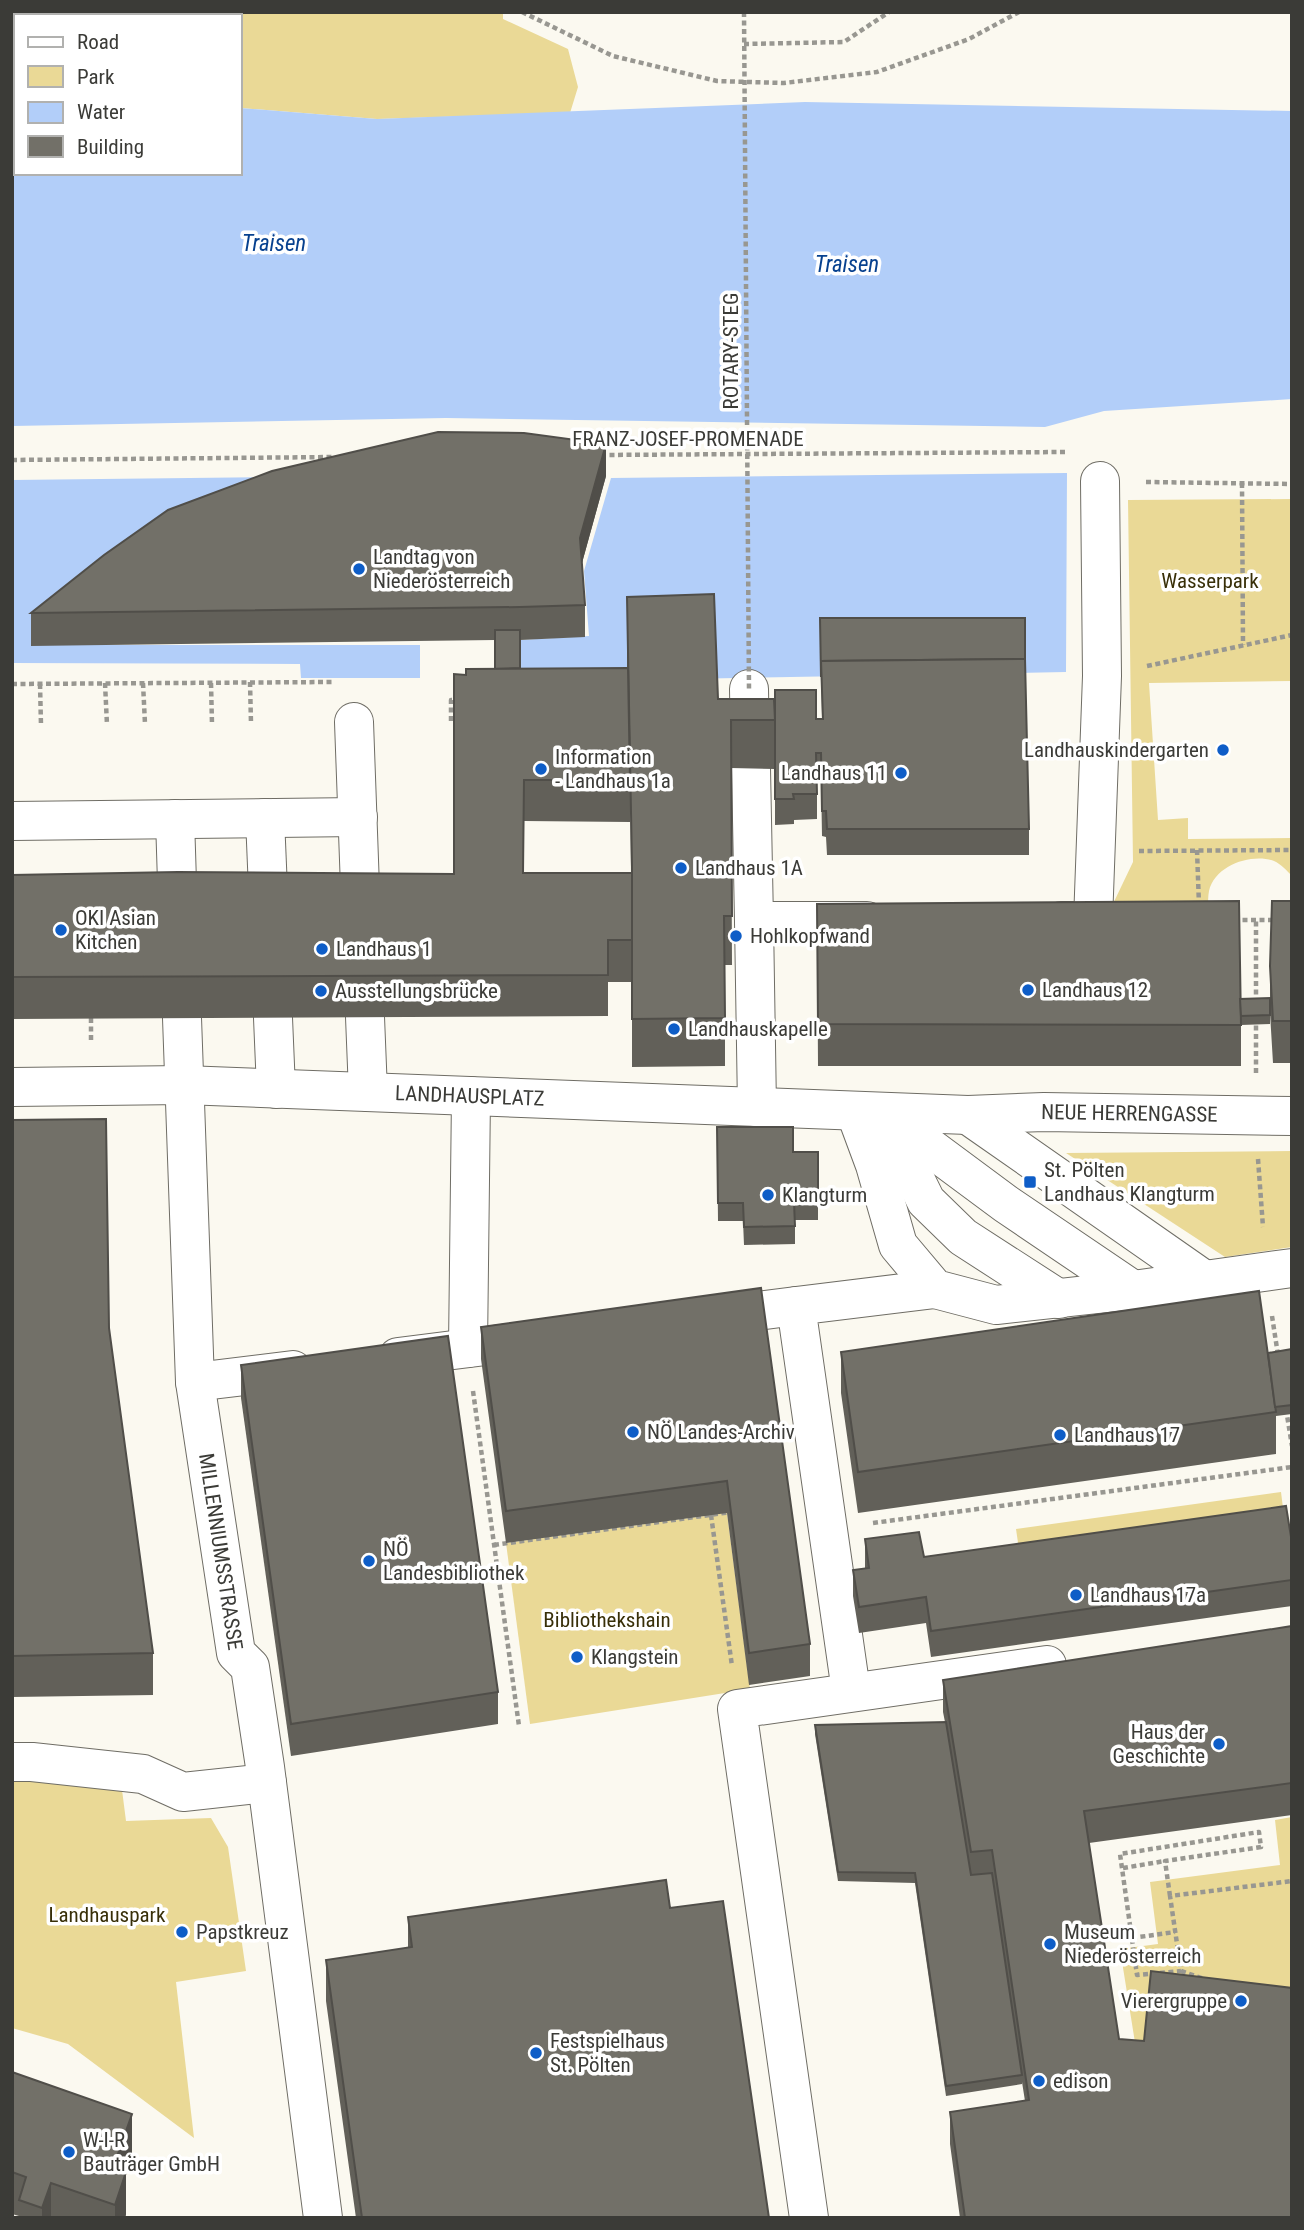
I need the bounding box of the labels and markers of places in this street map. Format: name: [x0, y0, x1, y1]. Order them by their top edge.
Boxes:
place label: Landtag von Niederösterreich: [373, 545, 510, 593]
marker: Landtag von Niederösterreich: [351, 561, 367, 577]
place label: Landhauskindergarten: [1024, 738, 1209, 762]
marker: Landhauskindergarten: [1215, 742, 1231, 758]
place label: Information - Landhaus 1a: [555, 745, 671, 793]
marker: Information - Landhaus 1a: [533, 761, 549, 777]
place label: Landhaus 11: [781, 761, 887, 785]
marker: Landhaus 11: [893, 765, 909, 781]
place label: Landhaus 1A: [695, 856, 803, 880]
marker: Landhaus 1A: [673, 860, 689, 876]
place label: OKI Asian Kitchen: [75, 906, 156, 954]
marker: OKI Asian Kitchen: [53, 922, 69, 938]
place label: Hohlkopfwand: [750, 924, 870, 948]
marker: Hohlkopfwand: [728, 928, 744, 944]
place label: Landhaus 1: [336, 937, 432, 961]
marker: Landhaus 1: [314, 941, 330, 957]
place label: Landhaus 12: [1042, 978, 1148, 1002]
place label: Ausstellungsbrücke: [335, 979, 498, 1003]
marker: Landhaus 12: [1020, 982, 1036, 998]
marker: Ausstellungsbrücke: [313, 983, 329, 999]
place label: Landhauskapelle: [688, 1017, 828, 1041]
marker: Landhauskapelle: [666, 1021, 682, 1037]
place label: St. Pölten Landhaus Klangturm: [1044, 1158, 1215, 1206]
marker: St. Pölten Landhaus Klangturm: [1022, 1174, 1038, 1190]
place label: Klangturm: [782, 1183, 867, 1207]
marker: Klangturm: [760, 1187, 776, 1203]
place label: NÖ Landes-Archiv: [647, 1420, 795, 1444]
place label: Landhaus 17: [1074, 1423, 1180, 1447]
marker: NÖ Landes-Archiv: [625, 1424, 641, 1440]
marker: Landhaus 17: [1052, 1427, 1068, 1443]
place label: NÖ Landesbibliothek: [383, 1537, 525, 1585]
marker: NÖ Landesbibliothek: [361, 1553, 377, 1569]
place label: Landhaus 17a: [1090, 1583, 1206, 1607]
marker: Landhaus 17a: [1068, 1587, 1084, 1603]
place label: Klangstein: [591, 1645, 679, 1669]
marker: Klangstein: [569, 1649, 585, 1665]
place label: Haus der Geschichte: [1113, 1720, 1205, 1768]
marker: Haus der Geschichte: [1211, 1736, 1227, 1752]
place label: Papstkreuz: [196, 1920, 289, 1944]
place label: Museum Niederösterreich: [1064, 1920, 1201, 1968]
marker: Papstkreuz: [174, 1924, 190, 1940]
marker: Museum Niederösterreich: [1042, 1936, 1058, 1952]
place label: Vierergruppe: [1121, 1989, 1227, 2013]
marker: Vierergruppe: [1233, 1993, 1249, 2009]
place label: Festspielhaus St. Pölten: [550, 2029, 665, 2077]
marker: Festspielhaus St. Pölten: [528, 2045, 544, 2061]
place label: edison: [1053, 2069, 1108, 2093]
marker: edison: [1031, 2073, 1047, 2089]
place label: W-I-R Bauträger GmbH: [83, 2128, 220, 2176]
marker: W-I-R Bauträger GmbH: [61, 2144, 77, 2160]

